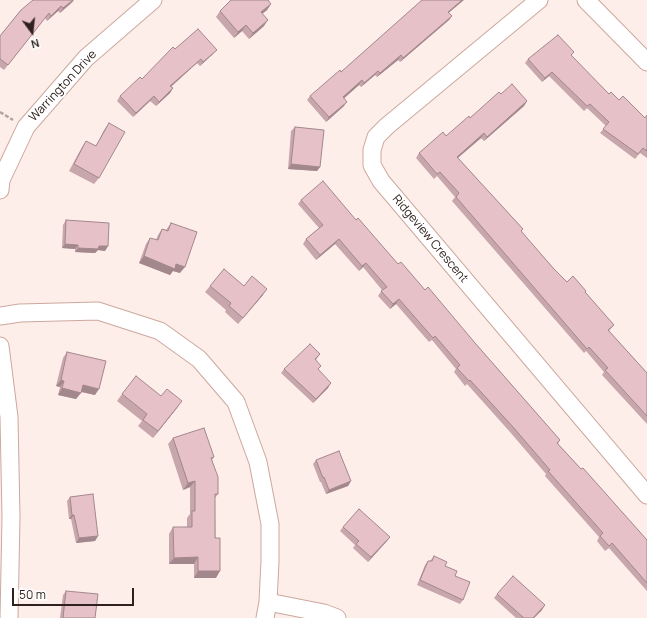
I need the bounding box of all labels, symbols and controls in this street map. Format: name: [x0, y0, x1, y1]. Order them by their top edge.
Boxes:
north arrow: [12, 12, 52, 52]
text: N: [29, 36, 41, 52]
street label: Warrington Drive: [26, 47, 100, 125]
street label: Ridgeview Crescent: [389, 192, 471, 286]
scale bar: [14, 580, 136, 606]
text: 50 m: [19, 586, 46, 603]

